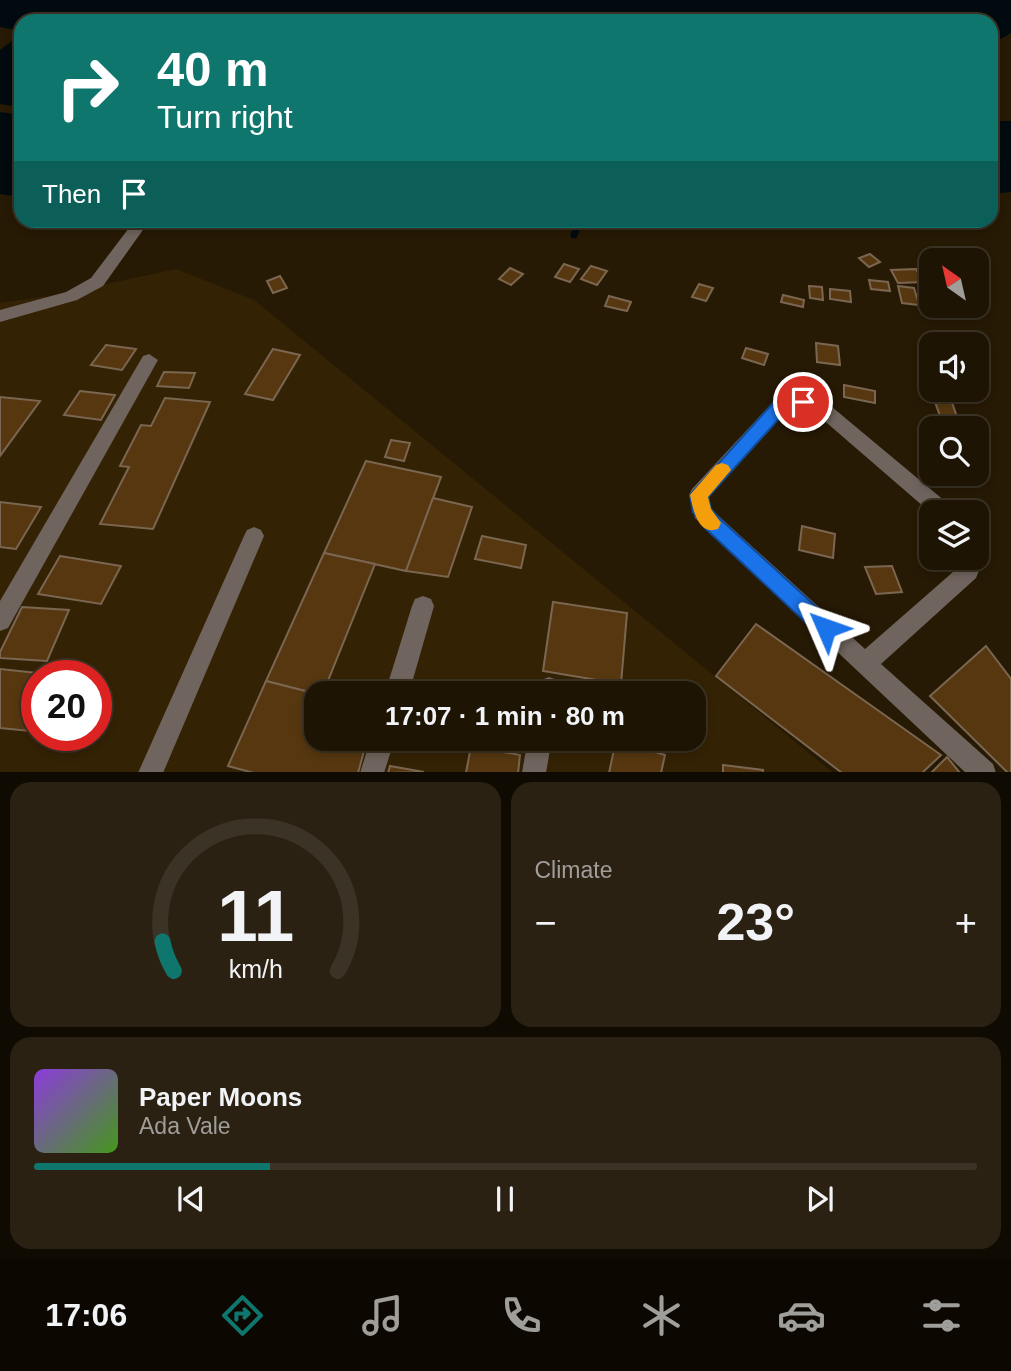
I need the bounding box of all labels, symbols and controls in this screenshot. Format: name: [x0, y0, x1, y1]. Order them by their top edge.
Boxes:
icon: right: [42, 42, 133, 133]
text: 40 m: [157, 42, 269, 96]
text: Turn right: [157, 99, 293, 135]
icon: arrive: [115, 175, 153, 213]
text: Then: [42, 179, 101, 209]
north arrow: [919, 248, 989, 318]
map controls: [919, 248, 989, 570]
button: sound: [919, 332, 989, 402]
pin: [773, 372, 833, 432]
icon: arrive: [784, 383, 822, 421]
button: search: [919, 416, 989, 486]
button: layers: [919, 500, 989, 570]
position arrow: [789, 591, 863, 665]
speed limit sign: 20: [21, 660, 112, 751]
text: 17:07 · 1 min · 80 m: [385, 701, 625, 731]
text: Climate: [535, 857, 612, 883]
text: 11: [217, 875, 294, 956]
text: 23°: [716, 893, 795, 951]
text: −: [535, 902, 557, 944]
text: +: [955, 902, 977, 944]
text: km/h: [228, 954, 282, 982]
text: Paper Moons: [139, 1082, 302, 1112]
text: Ada Vale: [139, 1113, 231, 1139]
icon: previous: [172, 1180, 210, 1218]
icon: pause: [486, 1180, 524, 1218]
icon: next: [801, 1180, 839, 1218]
icon: directions: [218, 1291, 267, 1340]
icon: music: [358, 1291, 407, 1340]
icon: phone: [497, 1291, 546, 1340]
icon: climate: [637, 1291, 686, 1340]
icon: car: [777, 1291, 826, 1340]
icon: filters: [917, 1291, 966, 1340]
text: 17:06: [45, 1297, 127, 1333]

